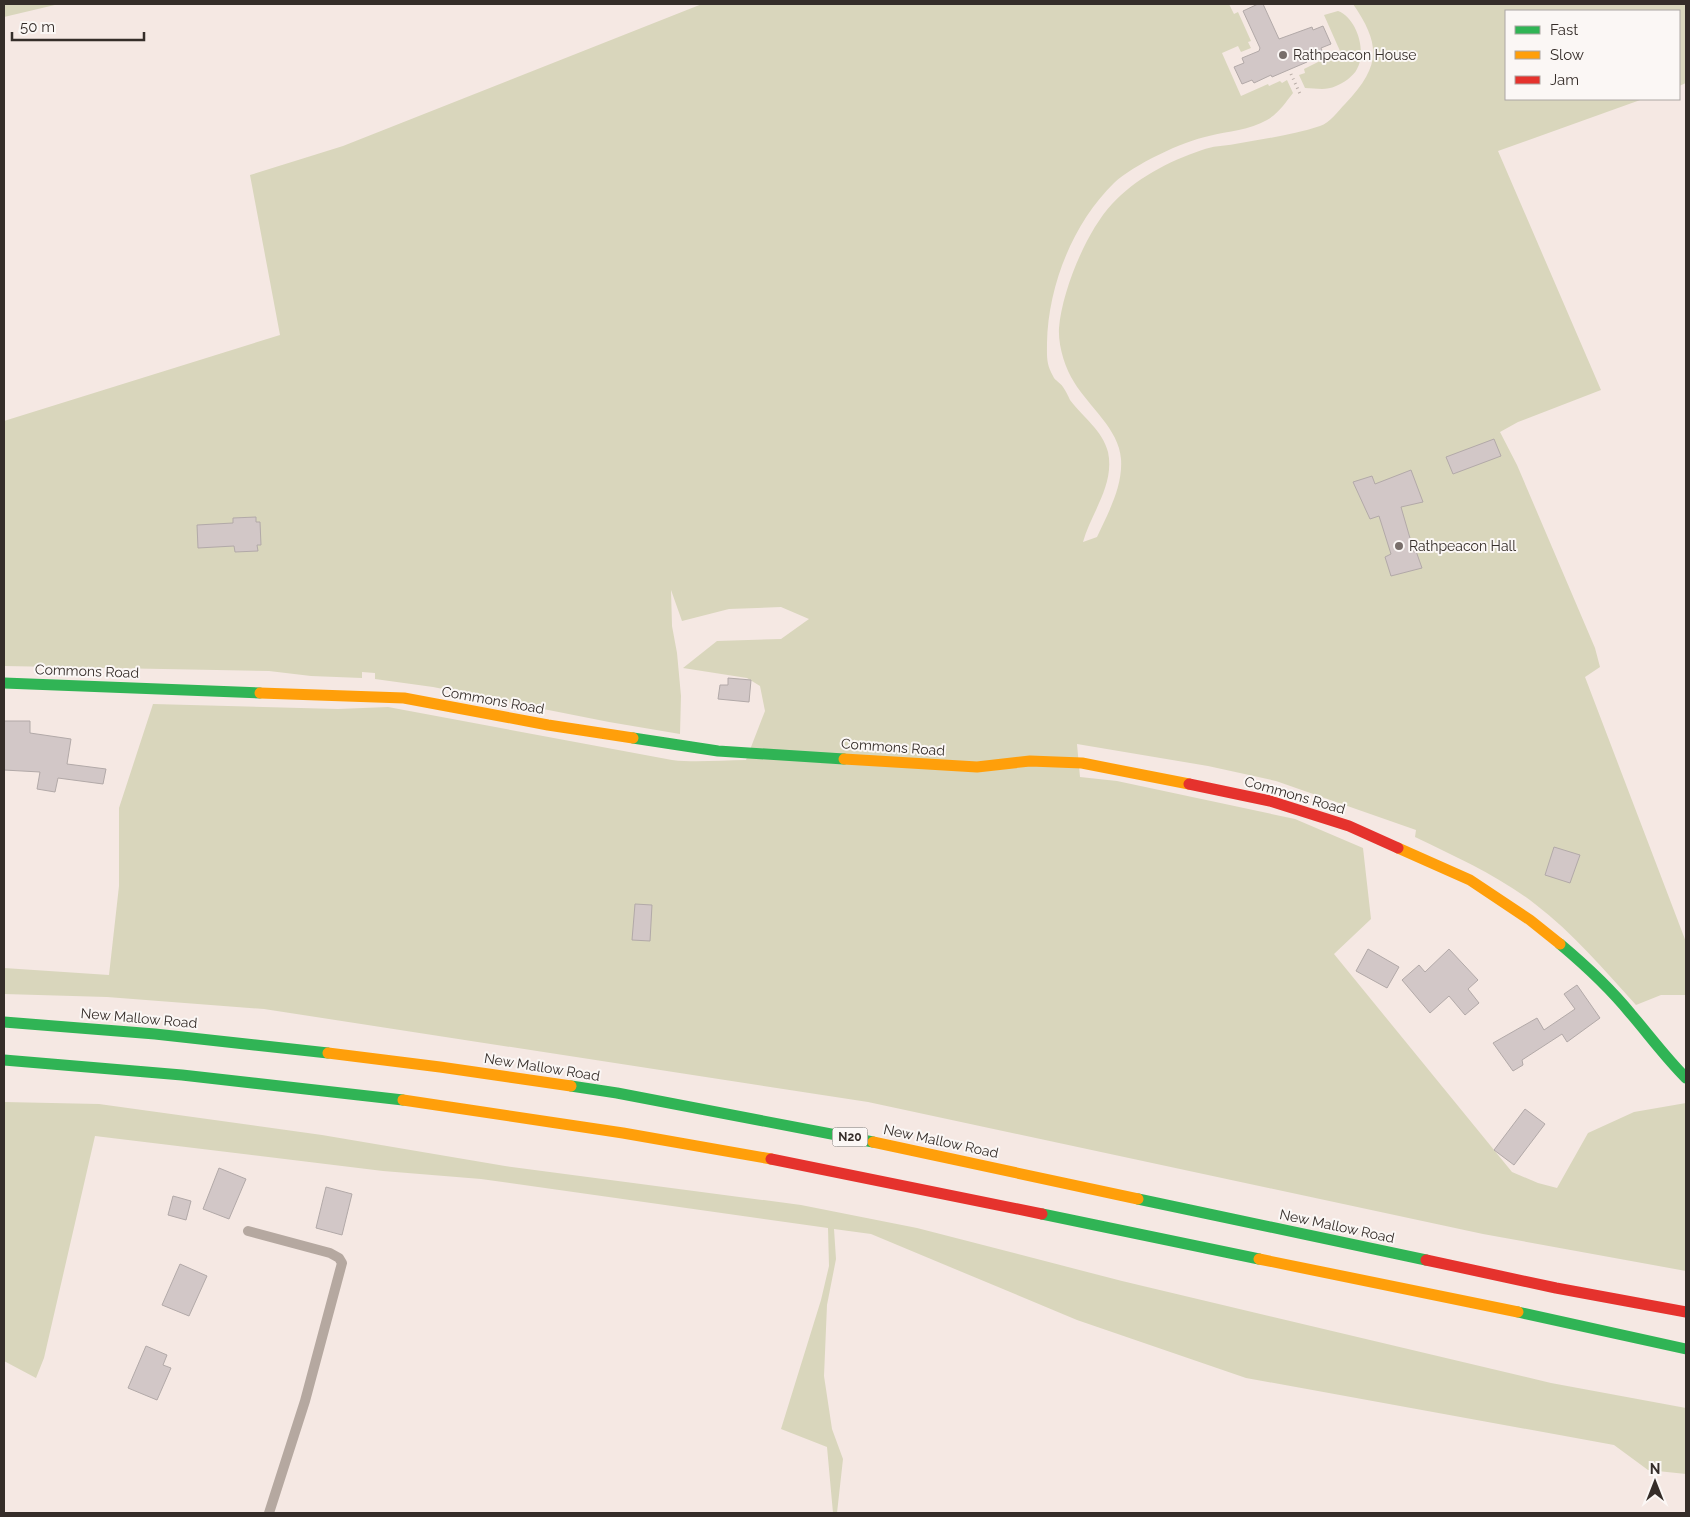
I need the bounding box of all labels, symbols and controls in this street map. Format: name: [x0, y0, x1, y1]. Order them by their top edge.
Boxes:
scale bar: [12, 10, 145, 42]
legend: [1505, 10, 1680, 100]
text: 50 m: [20, 18, 55, 36]
text: Fast: [1550, 21, 1578, 39]
text: Slow: [1550, 46, 1584, 64]
place label: Rathpeacon House: [1293, 47, 1416, 63]
marker: Rathpeacon House: [1277, 49, 1289, 61]
text: Jam: [1550, 71, 1579, 89]
place label: Rathpeacon Hall: [1409, 538, 1516, 554]
marker: Rathpeacon Hall: [1393, 540, 1405, 552]
street label: Commons Road: [35, 661, 139, 681]
street label: Commons Road: [440, 683, 546, 717]
street label: Commons Road: [841, 735, 945, 759]
street label: Commons Road: [1243, 773, 1347, 817]
street label: New Mallow Road: [80, 1005, 198, 1031]
street label: New Mallow Road: [483, 1050, 601, 1084]
street label: New Mallow Road: [882, 1121, 1000, 1161]
road number: N20: [832, 1128, 868, 1146]
street label: New Mallow Road: [1278, 1206, 1396, 1246]
north arrow: [1630, 1457, 1680, 1507]
text: N: [1650, 1461, 1660, 1477]

